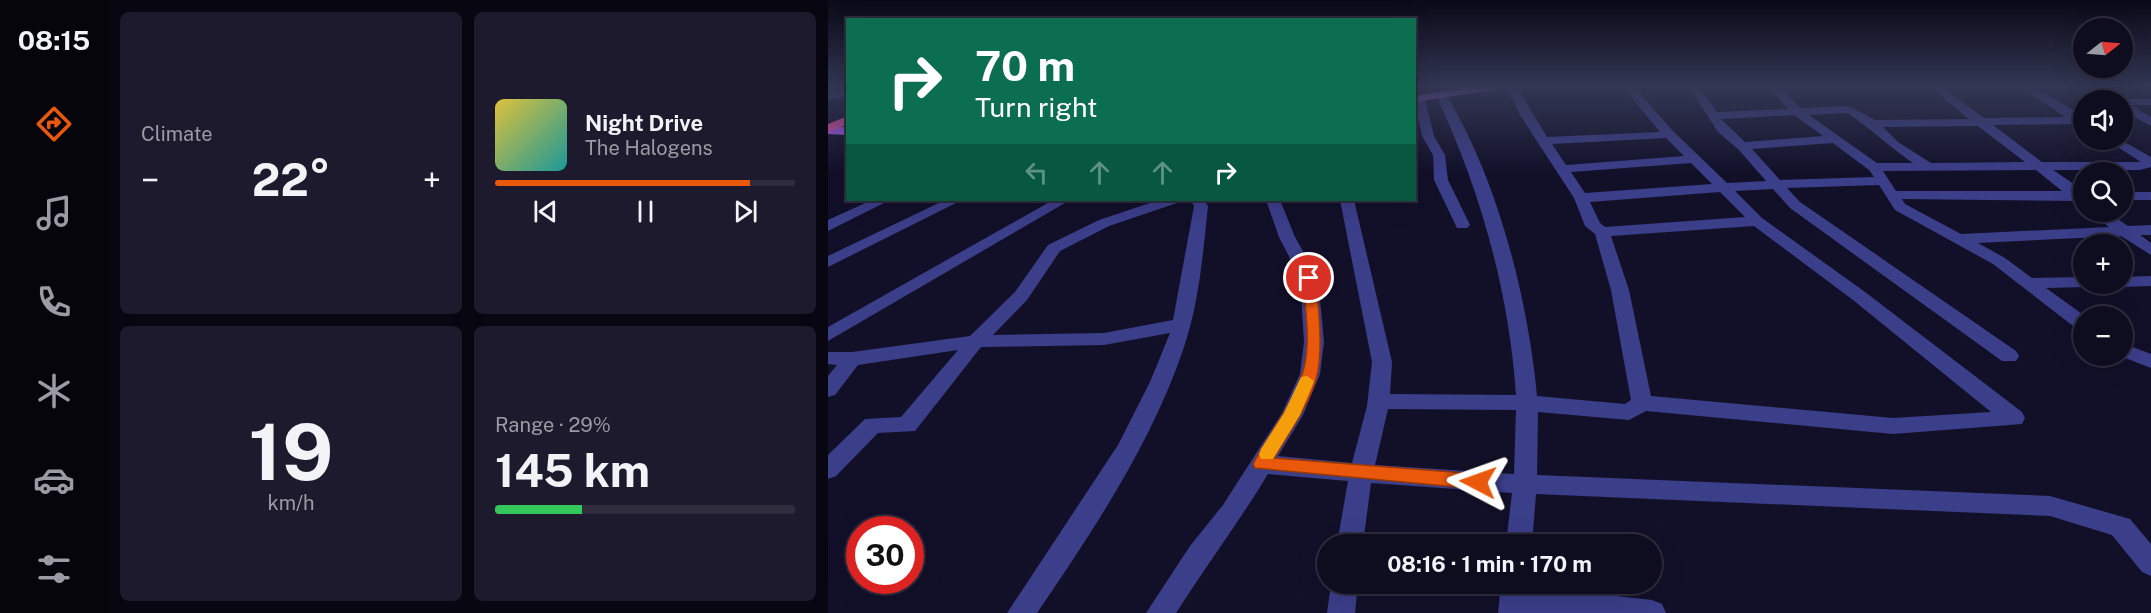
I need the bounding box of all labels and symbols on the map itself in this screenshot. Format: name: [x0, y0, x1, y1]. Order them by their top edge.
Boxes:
north arrow: [2073, 18, 2133, 78]
pin: [1283, 252, 1334, 303]
position arrow: [1446, 450, 1510, 514]
speed limit sign: 30: [846, 516, 924, 594]

